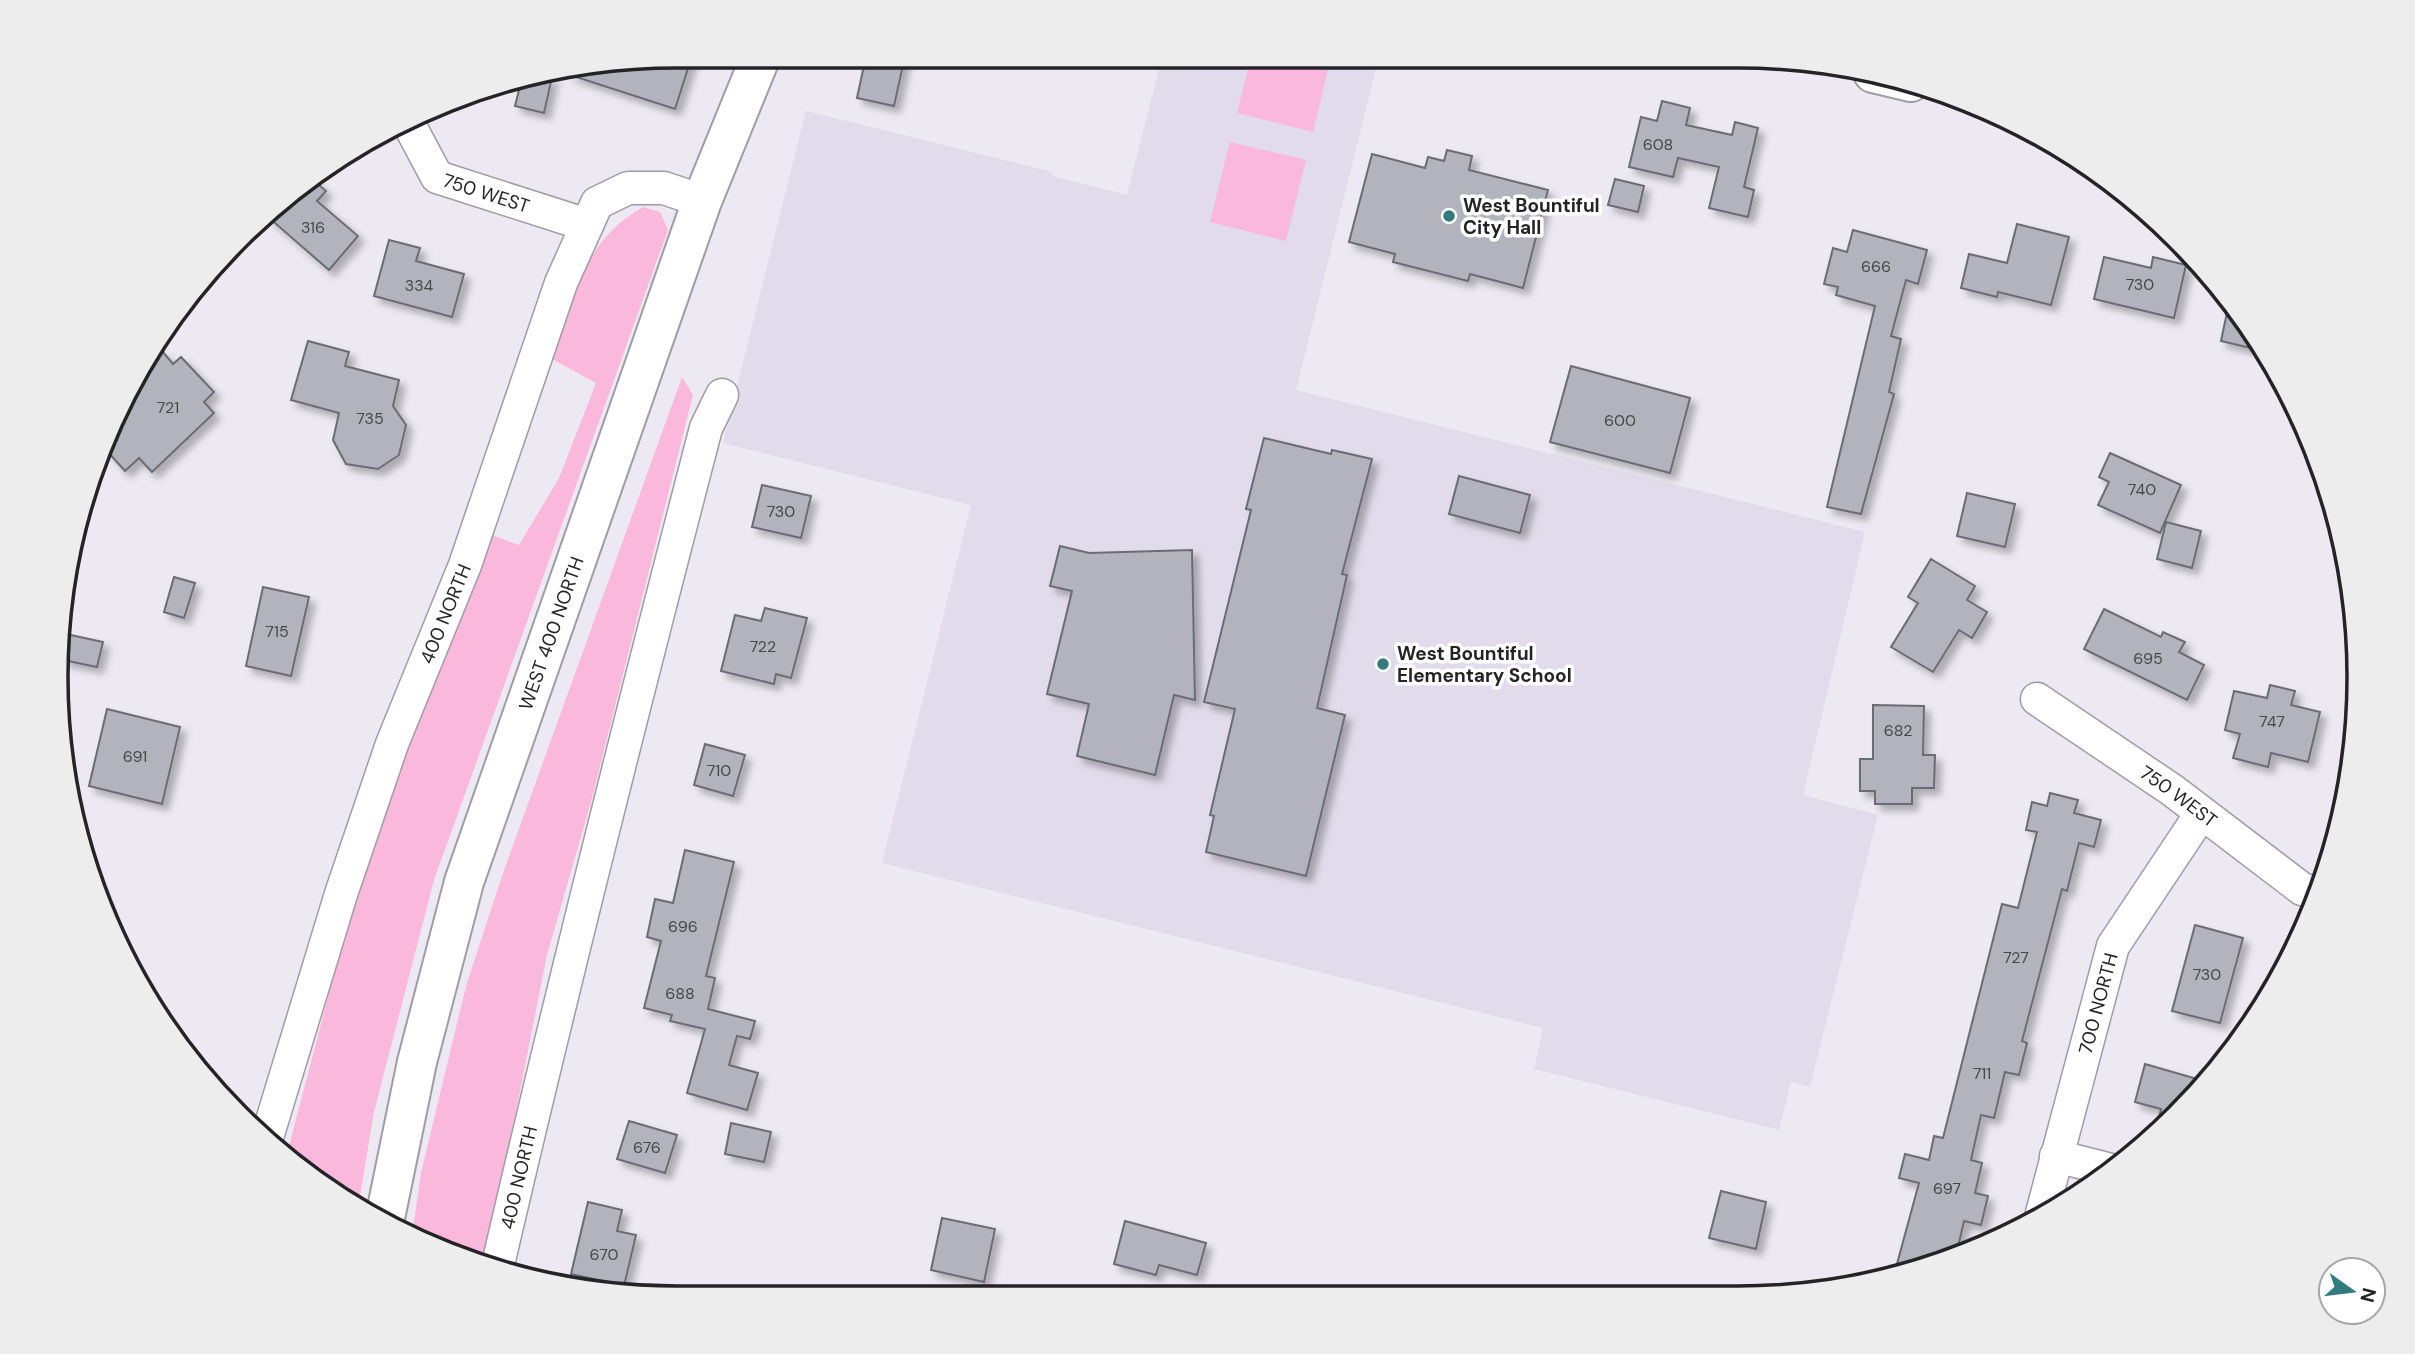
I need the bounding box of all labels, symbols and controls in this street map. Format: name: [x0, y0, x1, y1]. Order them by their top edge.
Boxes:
house number: 608: [1643, 134, 1673, 155]
street label: 750 WEST: [440, 167, 533, 218]
place label: West Bountiful City Hall: [1463, 193, 1600, 240]
marker: West Bountiful City Hall: [1441, 208, 1457, 224]
house number: 316: [301, 217, 325, 238]
house number: 666: [1861, 256, 1891, 277]
house number: 730: [2126, 274, 2154, 295]
house number: 334: [405, 275, 434, 296]
house number: 721: [157, 397, 179, 418]
house number: 735: [356, 408, 384, 429]
house number: 600: [1604, 410, 1636, 431]
house number: 740: [2128, 479, 2156, 500]
house number: 730: [767, 501, 795, 522]
street label: WEST 400 NORTH: [513, 553, 589, 713]
street label: 400 NORTH: [414, 560, 477, 667]
house number: 715: [265, 621, 289, 642]
house number: 722: [750, 636, 776, 657]
place label: West Bountiful Elementary School: [1397, 641, 1572, 688]
house number: 695: [2133, 648, 2163, 669]
marker: West Bountiful Elementary School: [1375, 656, 1391, 672]
house number: 747: [2259, 711, 2285, 732]
house number: 682: [1884, 720, 1912, 741]
house number: 691: [123, 746, 147, 767]
house number: 710: [707, 760, 731, 781]
street label: 750 WEST: [2135, 760, 2223, 833]
house number: 696: [668, 916, 698, 937]
house number: 727: [2003, 947, 2029, 968]
street label: 700 NORTH: [2072, 950, 2123, 1057]
house number: 730: [2193, 964, 2221, 985]
house number: 688: [665, 983, 695, 1004]
house number: 711: [1973, 1063, 1991, 1084]
street label: 400 NORTH: [494, 1123, 543, 1232]
house number: 676: [633, 1137, 661, 1158]
house number: 697: [1933, 1178, 1961, 1199]
house number: 670: [590, 1244, 618, 1265]
north arrow: [2317, 1256, 2387, 1326]
text: N: [2354, 1285, 2382, 1305]

